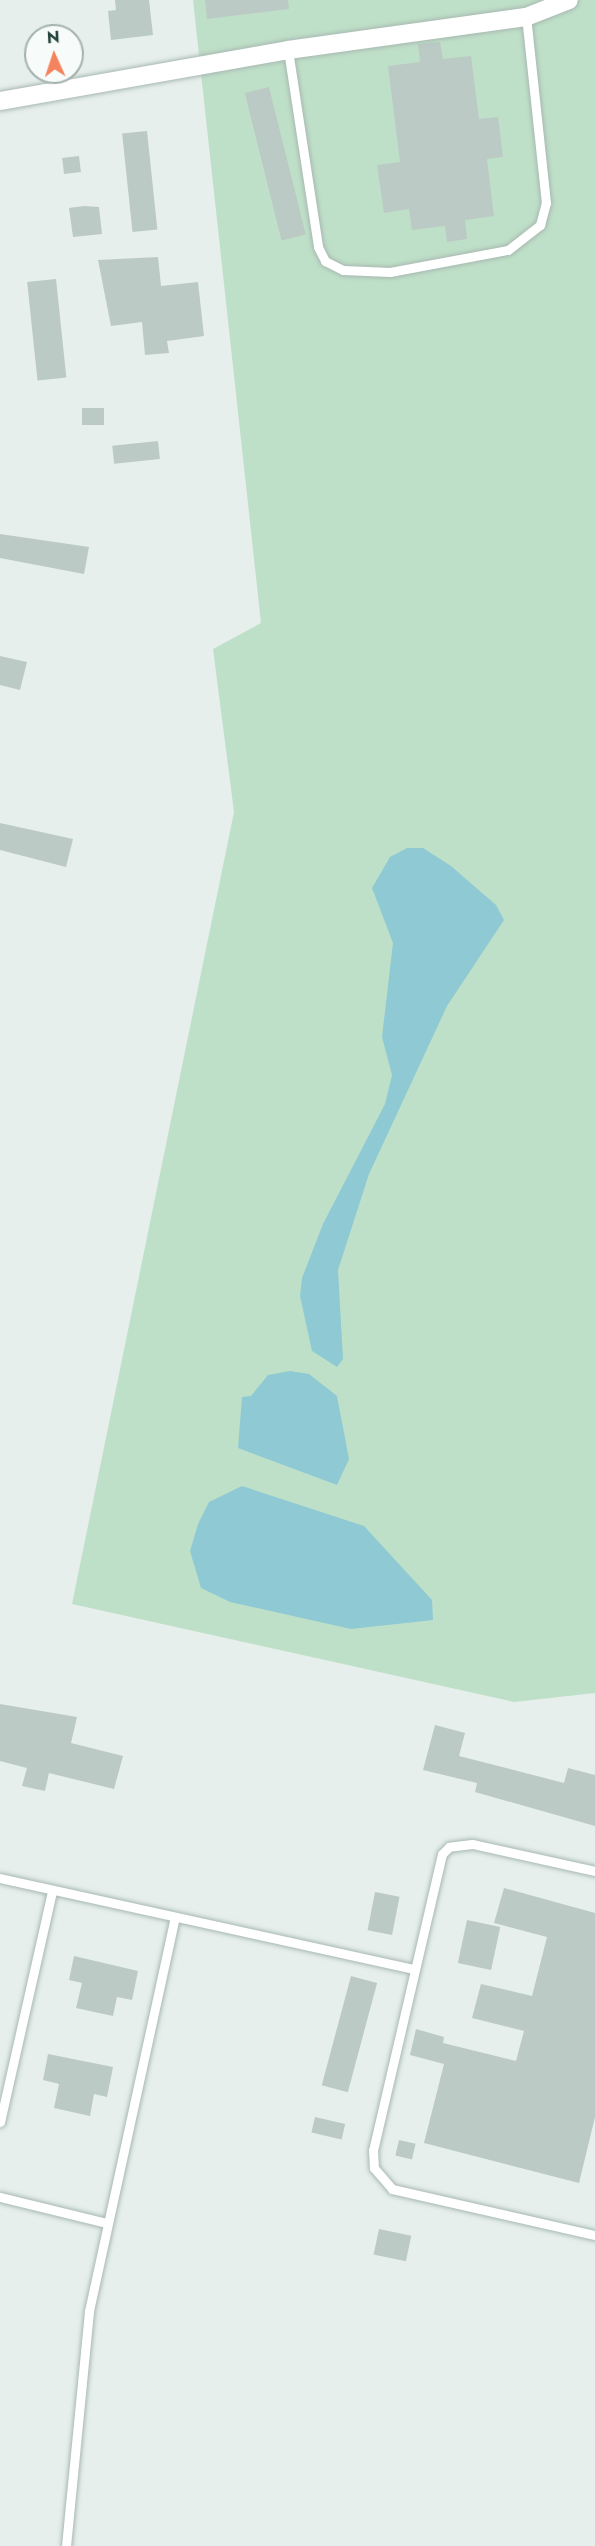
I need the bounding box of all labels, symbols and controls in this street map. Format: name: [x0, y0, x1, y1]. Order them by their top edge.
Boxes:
north arrow: [24, 24, 84, 84]
text: N: [46, 26, 60, 49]

